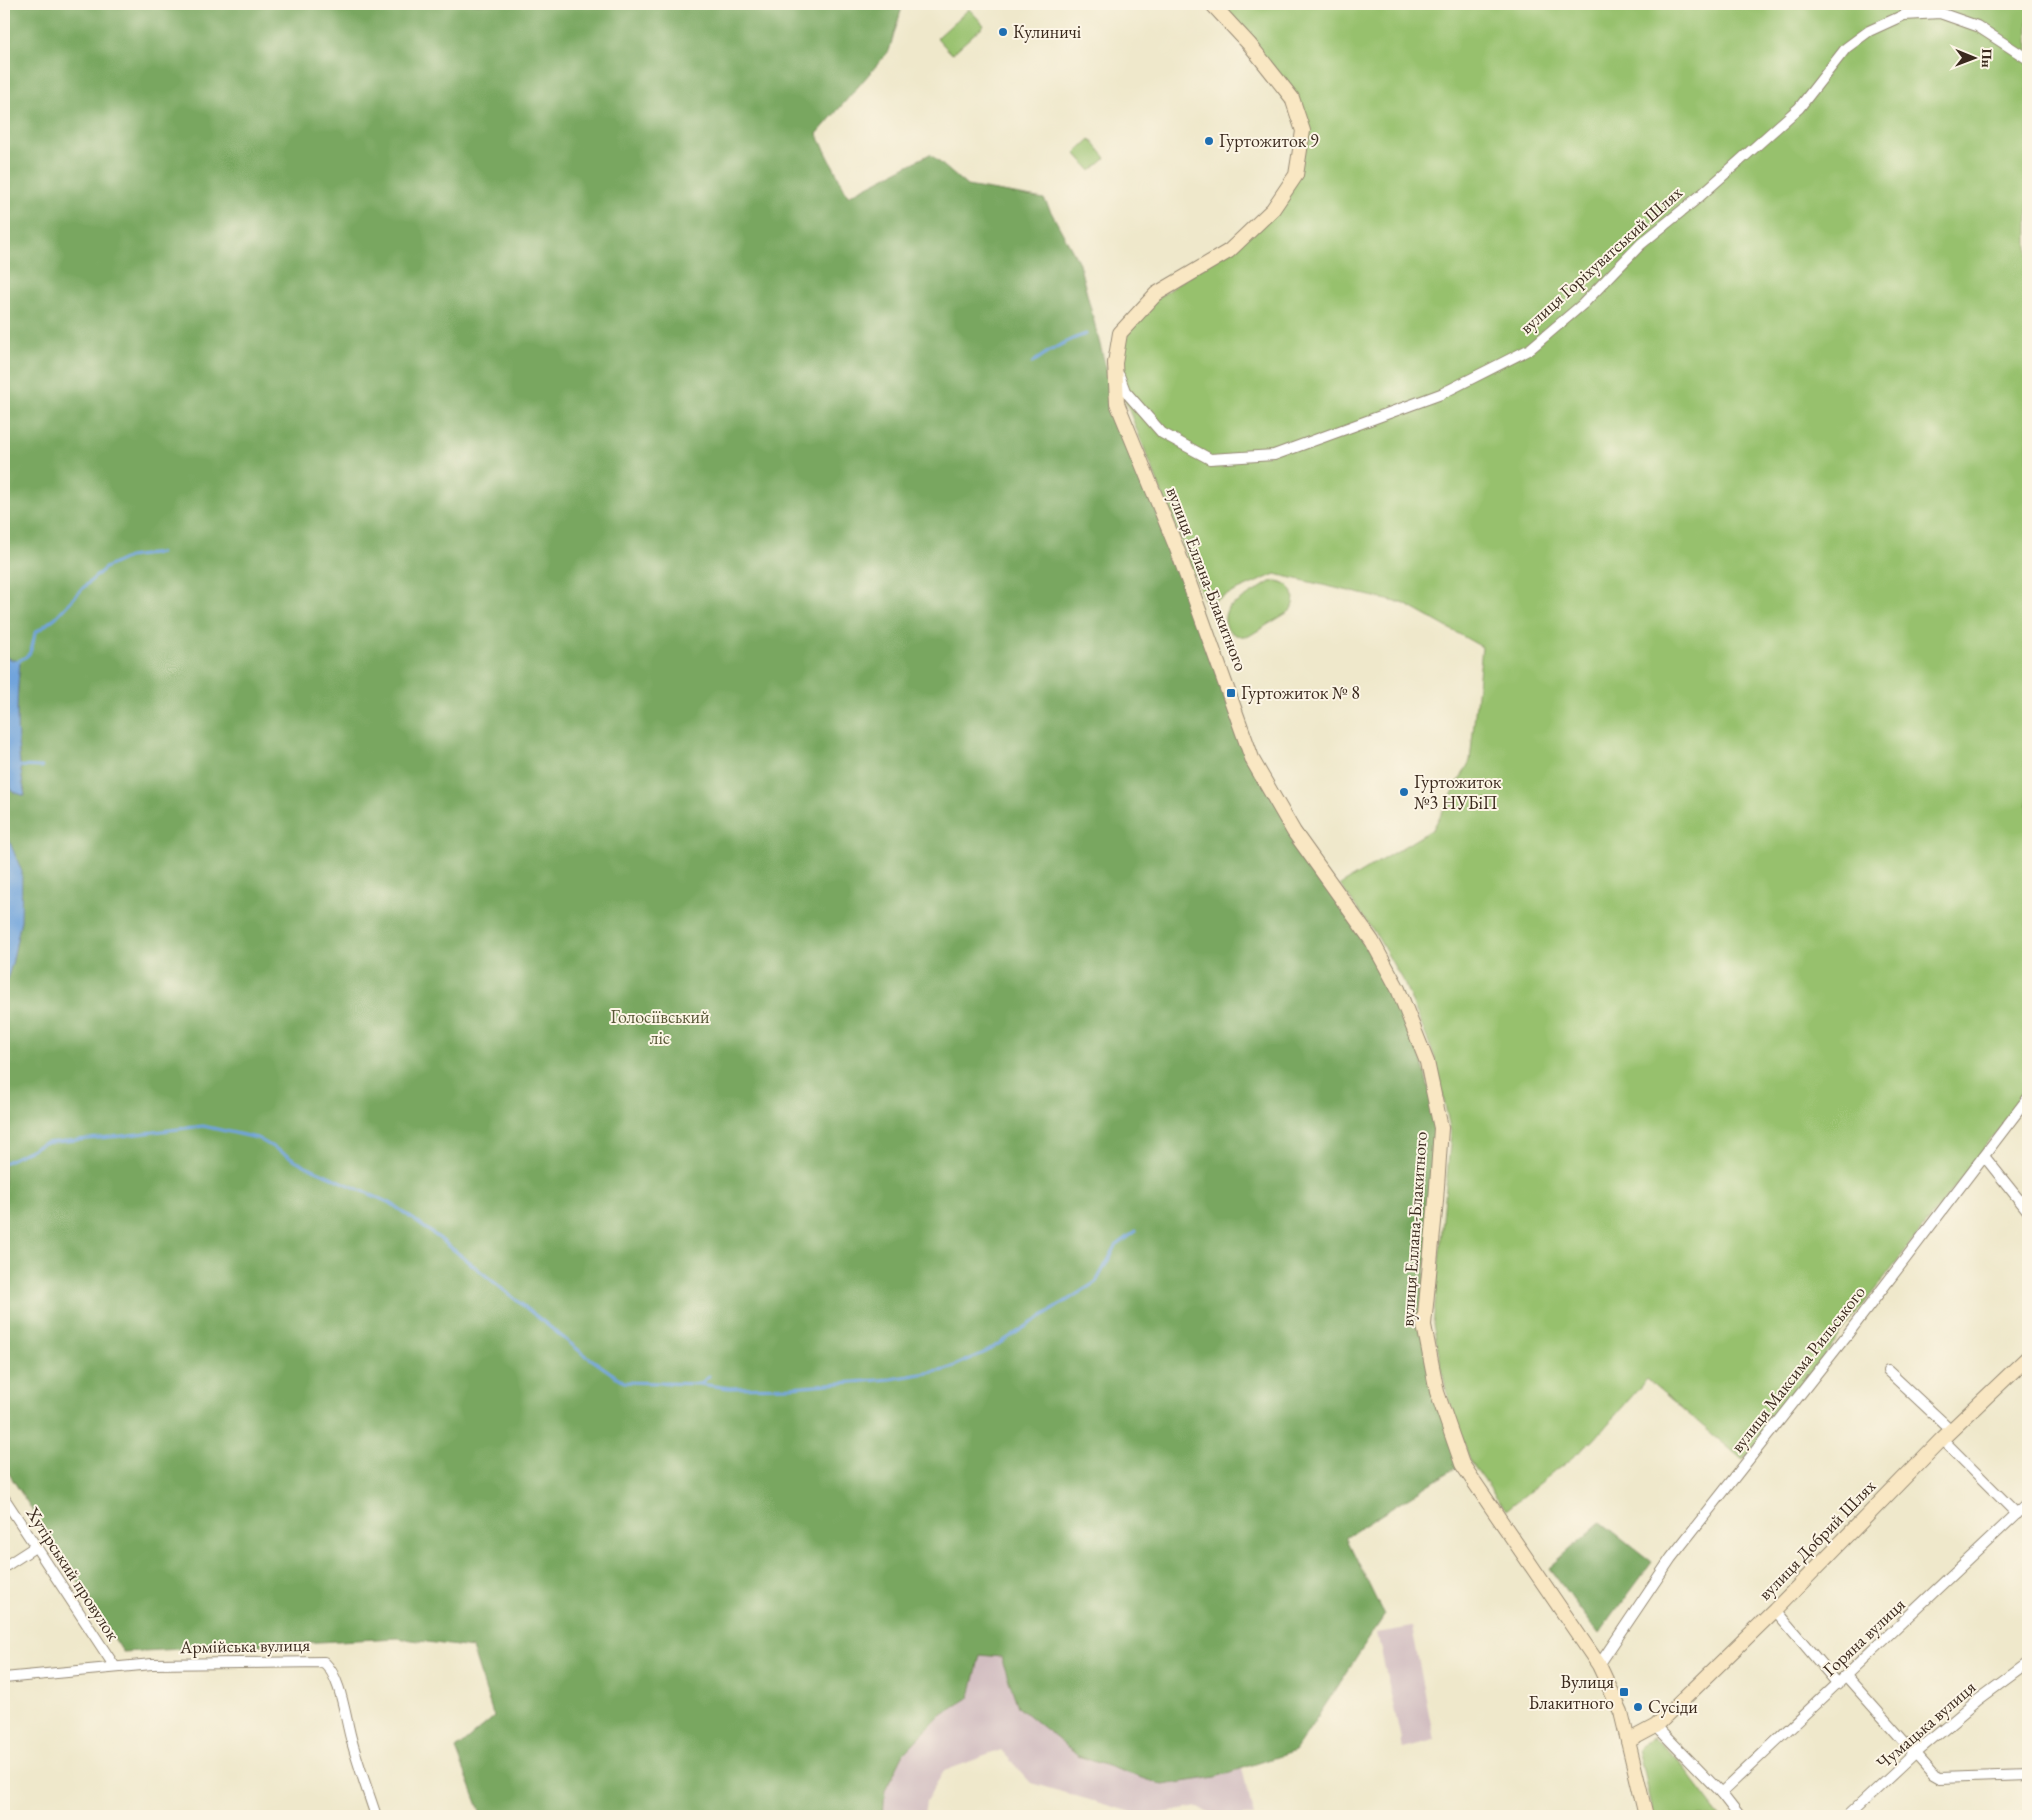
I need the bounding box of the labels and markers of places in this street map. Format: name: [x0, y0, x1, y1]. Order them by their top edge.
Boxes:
place label: Кулиничі: [1013, 20, 1082, 43]
marker: Кулиничі: [997, 26, 1009, 38]
place label: Гуртожиток 9: [1219, 129, 1319, 152]
marker: Гуртожиток 9: [1203, 135, 1215, 147]
place label: Гуртожиток № 8: [1241, 681, 1360, 704]
marker: Гуртожиток № 8: [1225, 687, 1237, 699]
place label: Гуртожиток №3 НУБіП: [1414, 770, 1502, 814]
marker: Гуртожиток №3 НУБіП: [1398, 786, 1410, 798]
place label: Вулиця Блакитного: [1529, 1670, 1614, 1714]
marker: Вулиця Блакитного: [1618, 1686, 1630, 1698]
place label: Сусіди: [1648, 1695, 1698, 1718]
marker: Сусіди: [1632, 1701, 1644, 1713]

